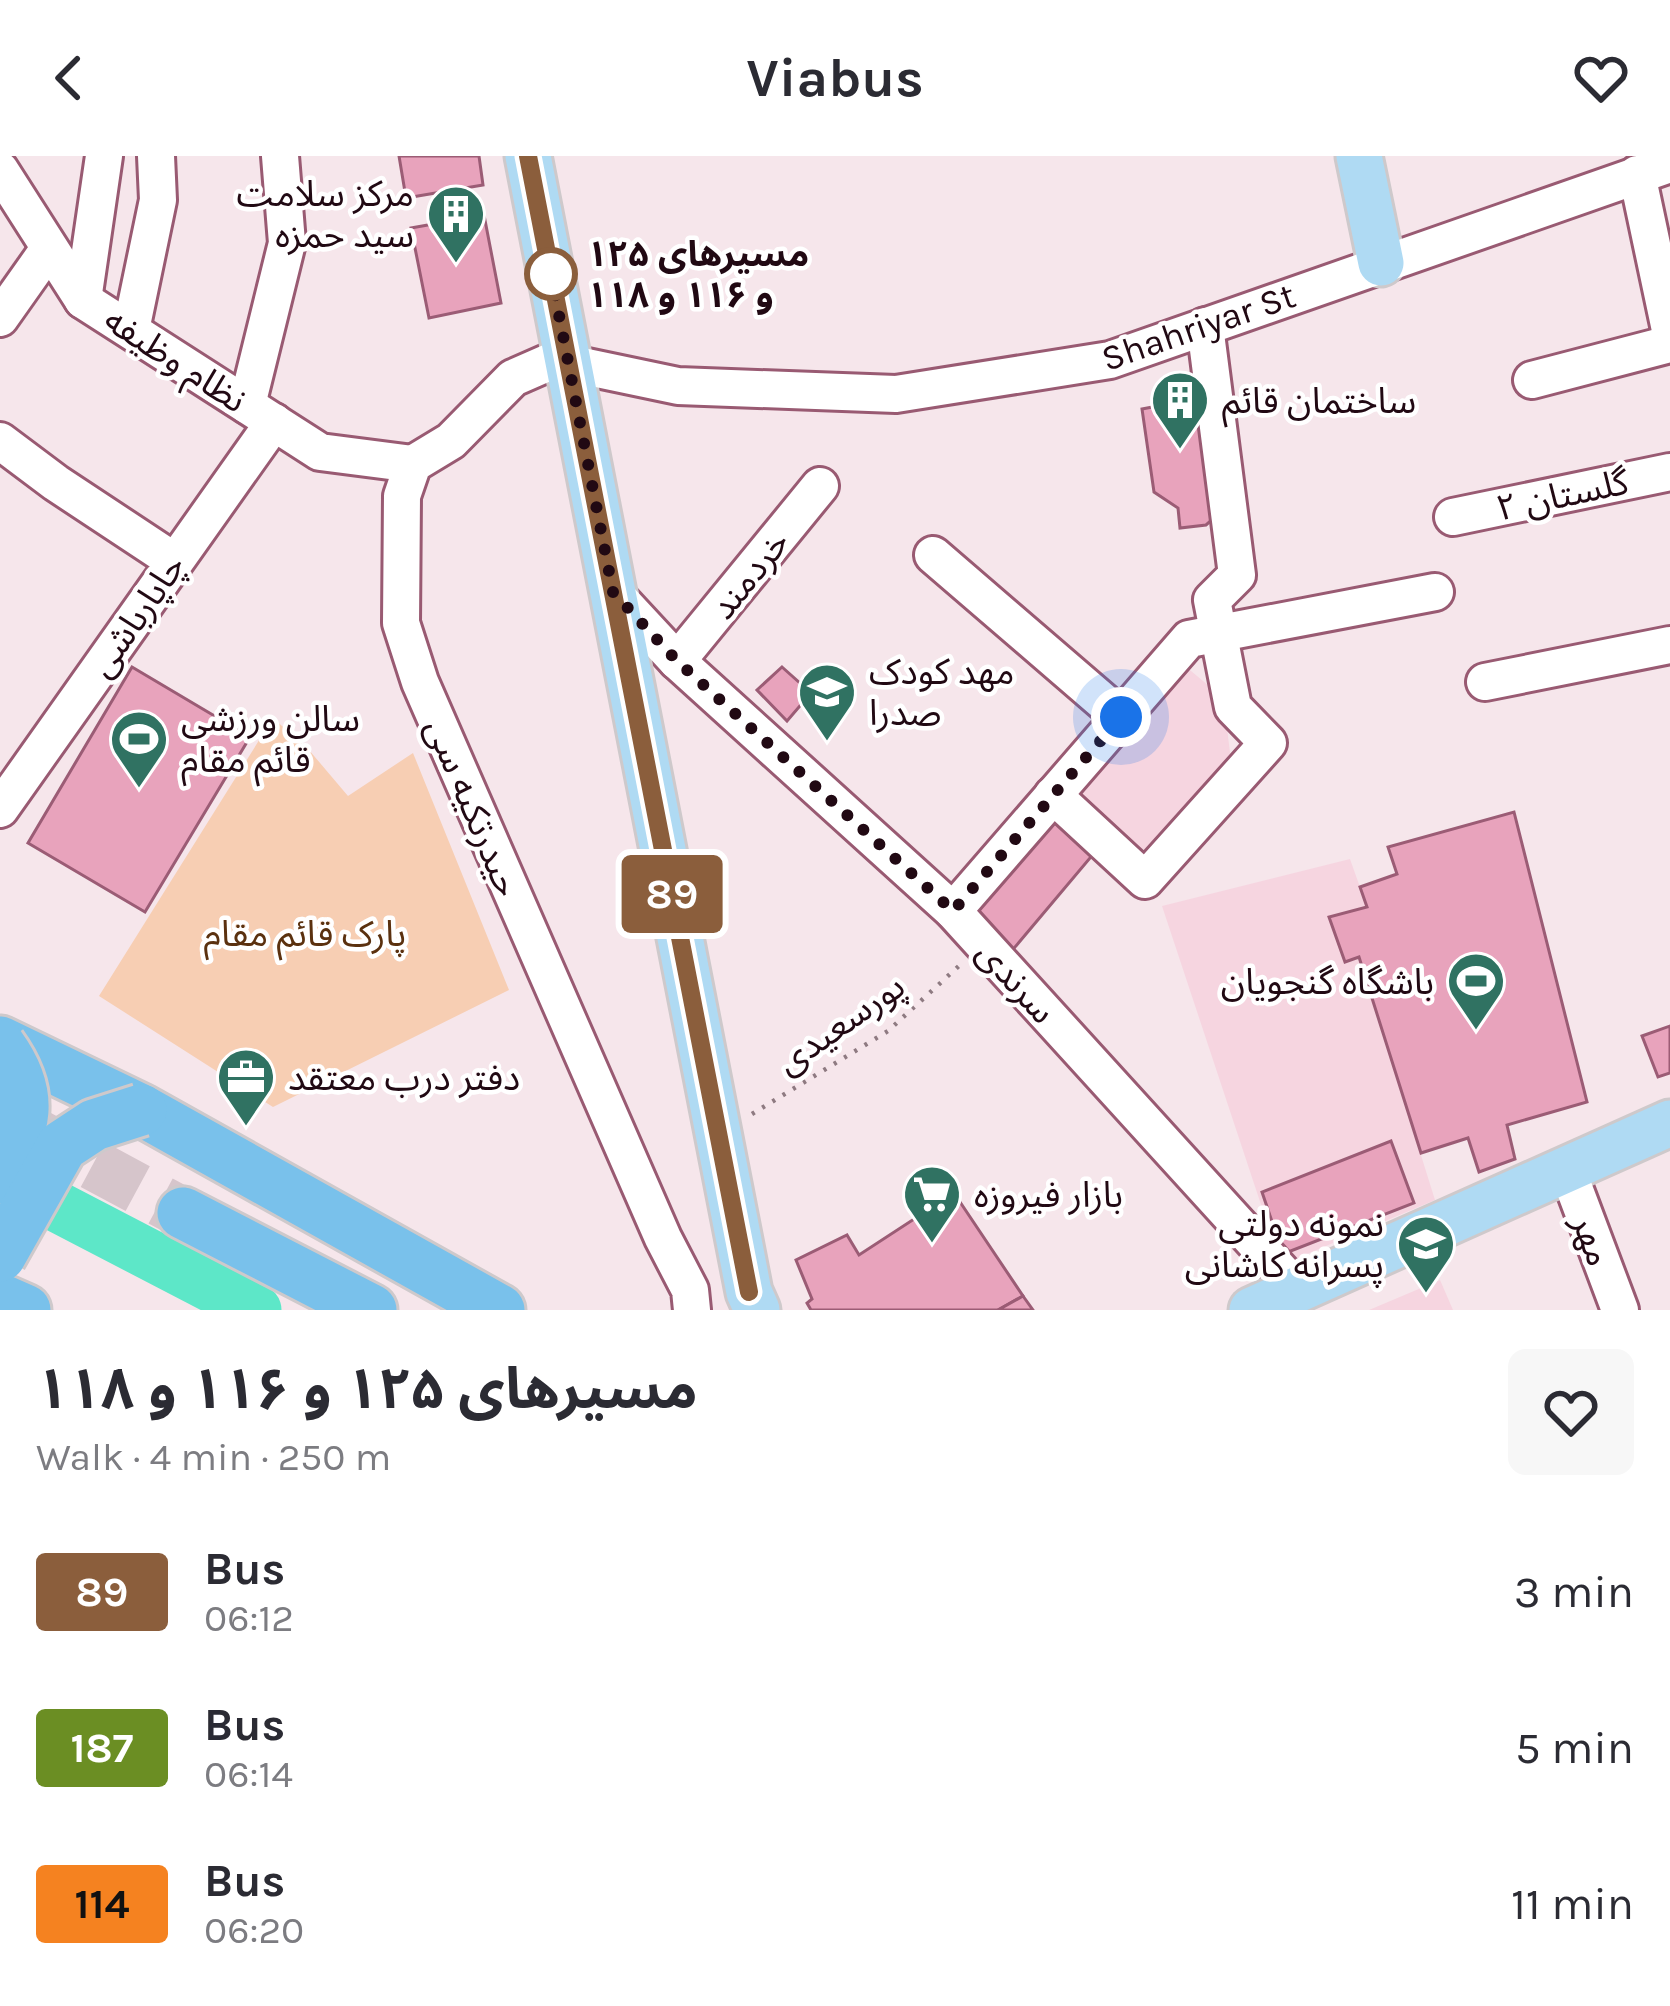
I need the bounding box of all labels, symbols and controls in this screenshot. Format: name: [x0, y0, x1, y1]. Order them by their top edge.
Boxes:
icon: back: [36, 45, 102, 111]
icon: heart: [1568, 45, 1634, 111]
text: Viabus: [746, 46, 924, 110]
place label: مرکز سلامت سید حمزه: [237, 173, 414, 256]
building icon: مرکز سلامت سید حمزه: [425, 183, 487, 265]
place label: مسیرهای ۱۲۵ و ۱۱۶ و ۱۱۸: [587, 233, 809, 316]
marker: مسیرهای ۱۲۵ و ۱۱۶ و ۱۱۸: [526, 249, 576, 299]
street label: Shahriyar St: [1096, 274, 1301, 380]
street label: نظام وظیفه: [93, 298, 254, 426]
building icon: ساختمان قائم: [1149, 369, 1211, 451]
place label: ساختمان قائم: [1222, 380, 1416, 428]
street label: گلستان ۲: [1492, 460, 1633, 529]
street label: خردمند: [701, 522, 798, 627]
street label: چاپارباشی: [79, 546, 196, 686]
place label: مهد کودک صدرا: [869, 651, 1014, 734]
school or university icon: مهد کودک صدرا: [796, 661, 858, 743]
your location: [1091, 687, 1151, 747]
place label: سالن ورزشی قائم مقام: [181, 698, 360, 787]
sports icon: سالن ورزشی قائم مقام: [108, 708, 170, 790]
street label: حیدرتکیه سی: [417, 712, 529, 903]
line badge: 89: [618, 855, 726, 933]
text: 89: [646, 869, 698, 919]
park label: پارک قائم مقام: [204, 913, 406, 961]
street label: سرندی: [968, 931, 1065, 1032]
sports icon: باشگاه گنجویان: [1445, 950, 1507, 1032]
place label: باشگاه گنجویان: [1221, 961, 1434, 1003]
street label: پورسعیدی: [768, 965, 914, 1085]
office icon: دفتر درب معتقد: [215, 1046, 277, 1128]
place label: دفتر درب معتقد: [288, 1057, 520, 1099]
supermarket icon: بازار فیروزه: [901, 1163, 963, 1245]
place label: بازار فیروزه: [974, 1174, 1123, 1216]
place label: نمونه دولتی پسرانه کاشانی: [1185, 1203, 1384, 1288]
street label: مهر: [1563, 1208, 1621, 1272]
school or university icon: نمونه دولتی پسرانه کاشانی: [1395, 1213, 1457, 1295]
button: heart: [1508, 1349, 1634, 1475]
text: مسیرهای ۱۲۵ و ۱۱۶ و ۱۱۸: [36, 1356, 698, 1422]
text: Walk · 4 min · 250 m: [36, 1434, 391, 1480]
text: Bus: [204, 1543, 285, 1595]
text: 3 min: [1514, 1566, 1634, 1618]
text: 89: [76, 1567, 128, 1617]
text: 06:12: [204, 1595, 294, 1641]
text: Bus: [204, 1699, 285, 1751]
text: 5 min: [1515, 1722, 1634, 1774]
text: 187: [70, 1723, 134, 1773]
text: 06:14: [204, 1751, 293, 1797]
text: Bus: [204, 1855, 285, 1907]
text: 11 min: [1511, 1878, 1634, 1930]
text: 114: [75, 1879, 129, 1929]
text: 06:20: [204, 1907, 304, 1953]

